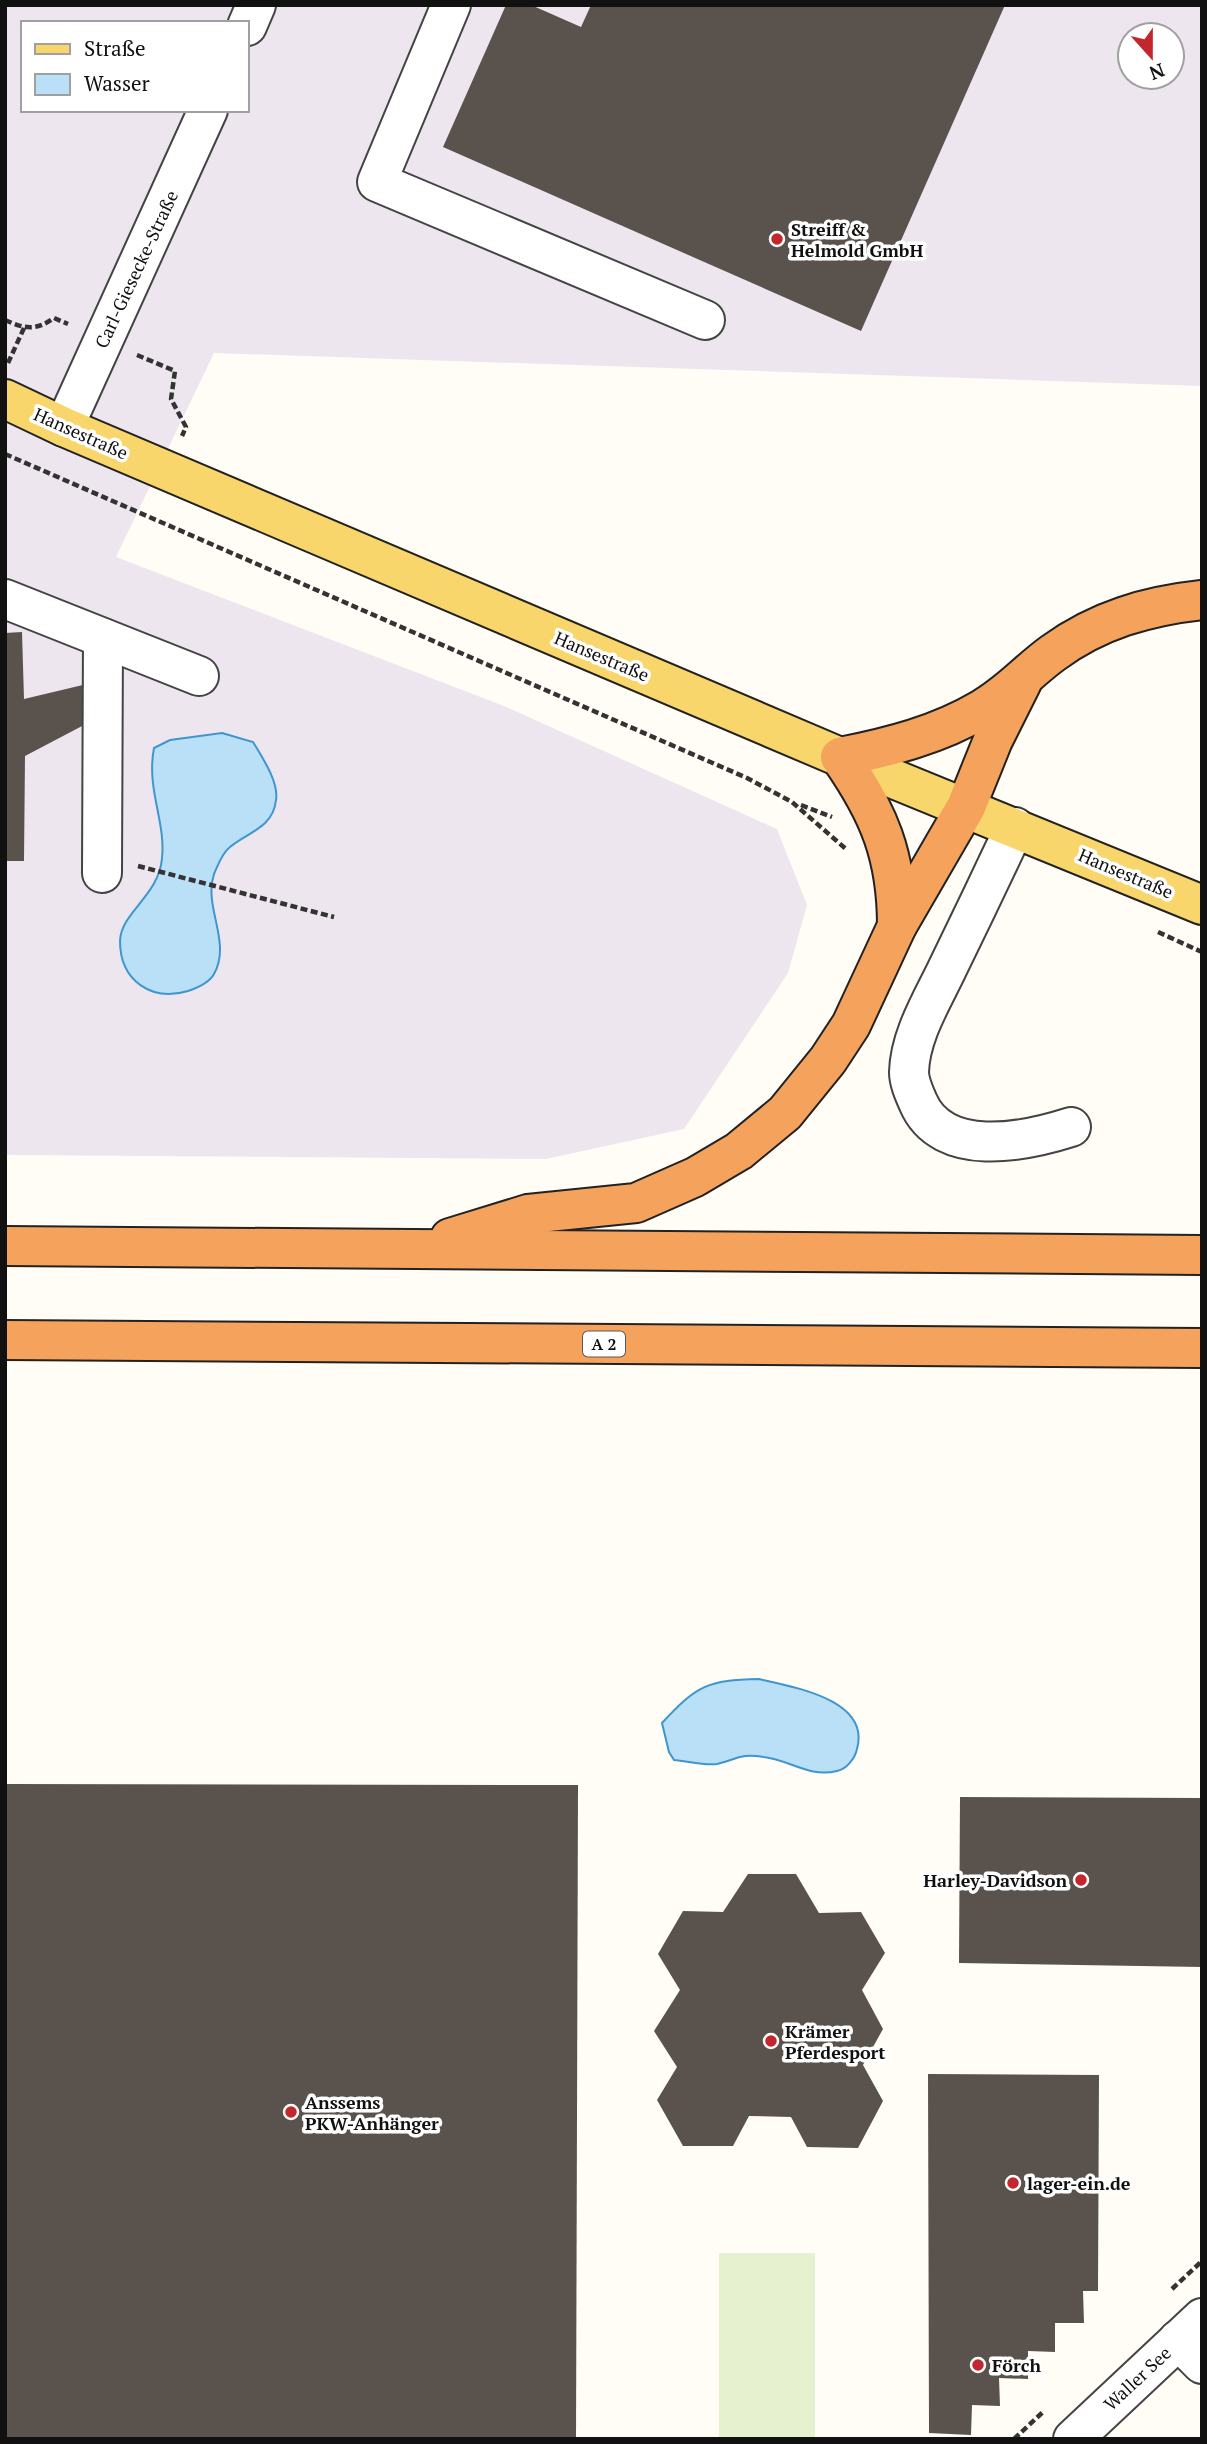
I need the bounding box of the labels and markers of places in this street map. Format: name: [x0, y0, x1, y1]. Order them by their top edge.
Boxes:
place label: Streiff & Helmold GmbH: [791, 217, 923, 262]
marker: Streiff & Helmold GmbH: [769, 231, 785, 247]
place label: Harley-Davidson: [923, 1868, 1067, 1892]
marker: Harley-Davidson: [1073, 1872, 1089, 1888]
place label: Krämer Pferdesport: [785, 2019, 886, 2064]
marker: Krämer Pferdesport: [763, 2033, 779, 2049]
place label: Anssems PKW-Anhänger: [305, 2090, 439, 2135]
marker: Anssems PKW-Anhänger: [283, 2104, 299, 2120]
place label: lager-ein.de: [1027, 2171, 1131, 2195]
marker: lager-ein.de: [1005, 2175, 1021, 2191]
place label: Förch: [992, 2353, 1042, 2377]
marker: Förch: [970, 2357, 986, 2373]

